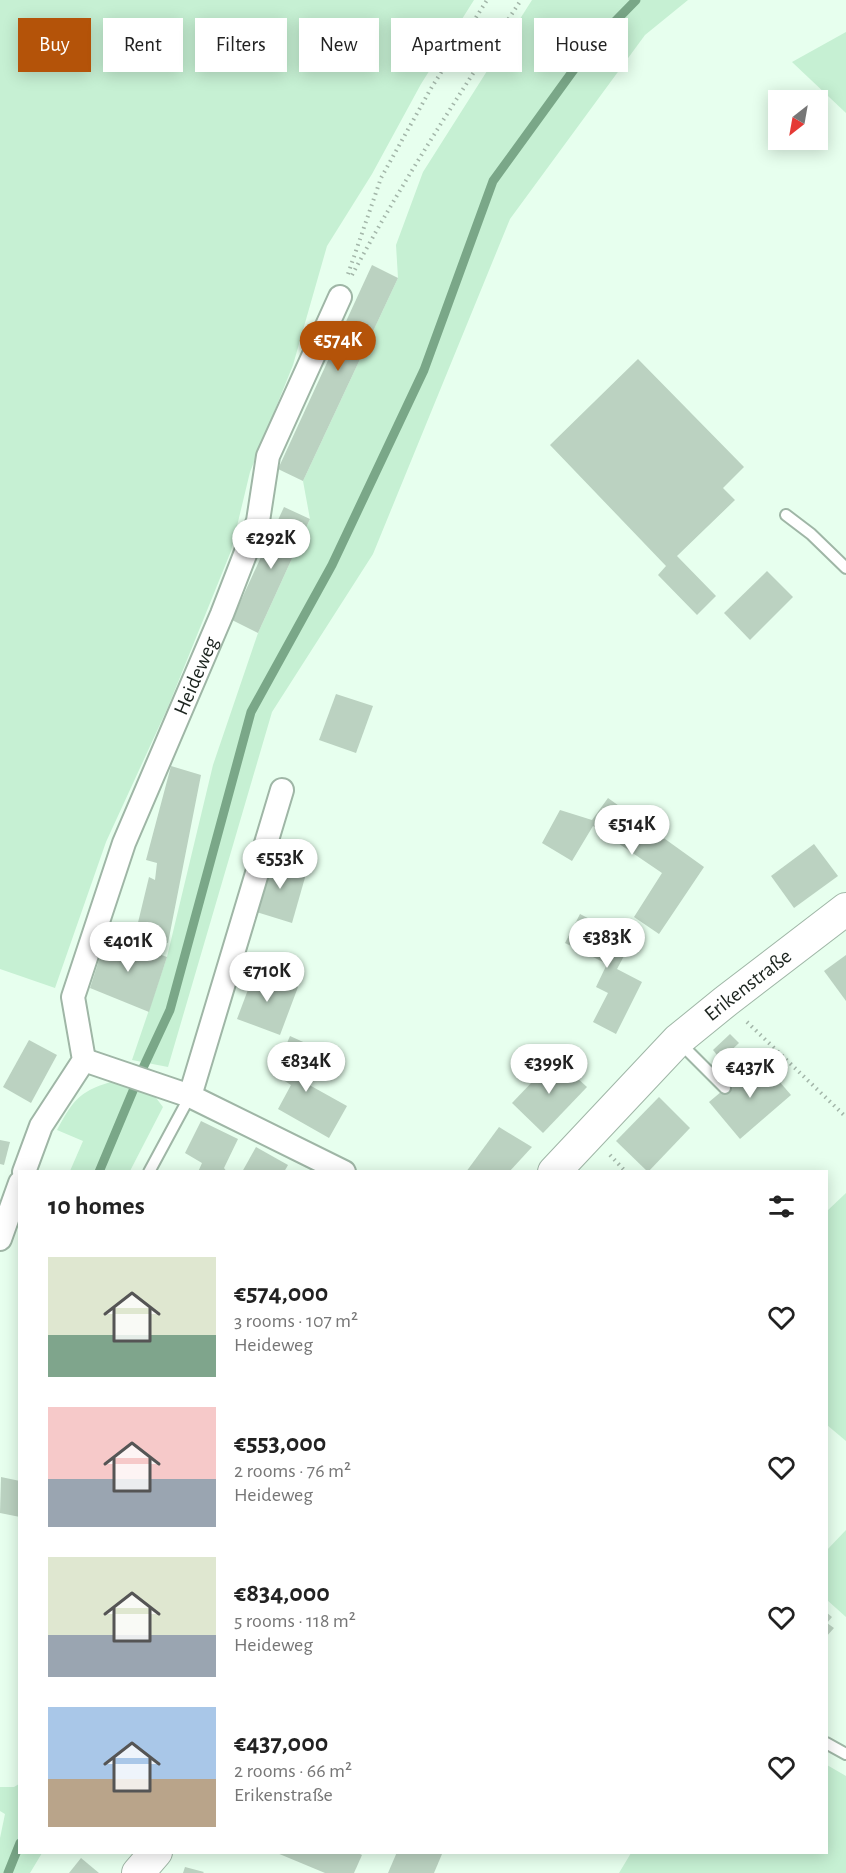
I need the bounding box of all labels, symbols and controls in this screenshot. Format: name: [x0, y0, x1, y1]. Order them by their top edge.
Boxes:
chip: Buy: [18, 18, 91, 72]
chip: Rent: [103, 18, 183, 72]
chip: Filters: [195, 18, 287, 72]
chip: New: [299, 18, 379, 72]
chip: Apartment: [391, 18, 522, 72]
chip: House: [534, 18, 628, 72]
north arrow: [768, 90, 828, 150]
map controls: [768, 90, 828, 150]
pin: €574K: [296, 321, 380, 372]
text: €574K: [314, 330, 362, 350]
pin: €292K: [229, 519, 313, 570]
text: €292K: [246, 528, 296, 548]
street label: Heideweg: [170, 633, 222, 718]
pin: €514K: [590, 805, 674, 856]
text: €514K: [609, 814, 655, 834]
pin: €553K: [238, 839, 322, 890]
text: €553K: [257, 848, 303, 868]
pin: €383K: [565, 918, 649, 969]
pin: €401K: [86, 922, 170, 973]
text: €383K: [583, 927, 631, 947]
text: €401K: [104, 931, 152, 951]
street label: Erikenstraße: [700, 945, 795, 1025]
pin: €710K: [225, 952, 309, 1003]
text: €710K: [243, 961, 291, 981]
pin: €834K: [264, 1042, 348, 1093]
pin: €399K: [507, 1044, 591, 1095]
pin: €437K: [708, 1048, 792, 1099]
text: €834K: [281, 1051, 331, 1071]
text: €399K: [525, 1053, 573, 1073]
text: €437K: [726, 1057, 774, 1077]
icon: filters: [765, 1190, 798, 1223]
text: 10 homes: [48, 1193, 145, 1219]
text: €574,000: [234, 1280, 328, 1306]
icon: home: [96, 1281, 168, 1353]
icon: heart: [765, 1301, 798, 1334]
text: 3 rooms · 107 m²: [234, 1311, 358, 1331]
text: Heideweg: [234, 1335, 313, 1355]
text: €553,000: [234, 1430, 326, 1456]
icon: home: [96, 1431, 168, 1503]
icon: heart: [765, 1451, 798, 1484]
text: 2 rooms · 76 m²: [234, 1461, 351, 1481]
text: Heideweg: [234, 1485, 313, 1505]
text: €834,000: [234, 1580, 330, 1606]
icon: home: [96, 1581, 168, 1653]
icon: heart: [765, 1601, 798, 1634]
text: 5 rooms · 118 m²: [234, 1611, 356, 1631]
text: Heideweg: [234, 1635, 313, 1655]
text: €437,000: [234, 1730, 328, 1756]
icon: home: [96, 1731, 168, 1803]
icon: heart: [765, 1751, 798, 1784]
text: 2 rooms · 66 m²: [234, 1761, 352, 1781]
text: Erikenstraße: [234, 1785, 333, 1805]

